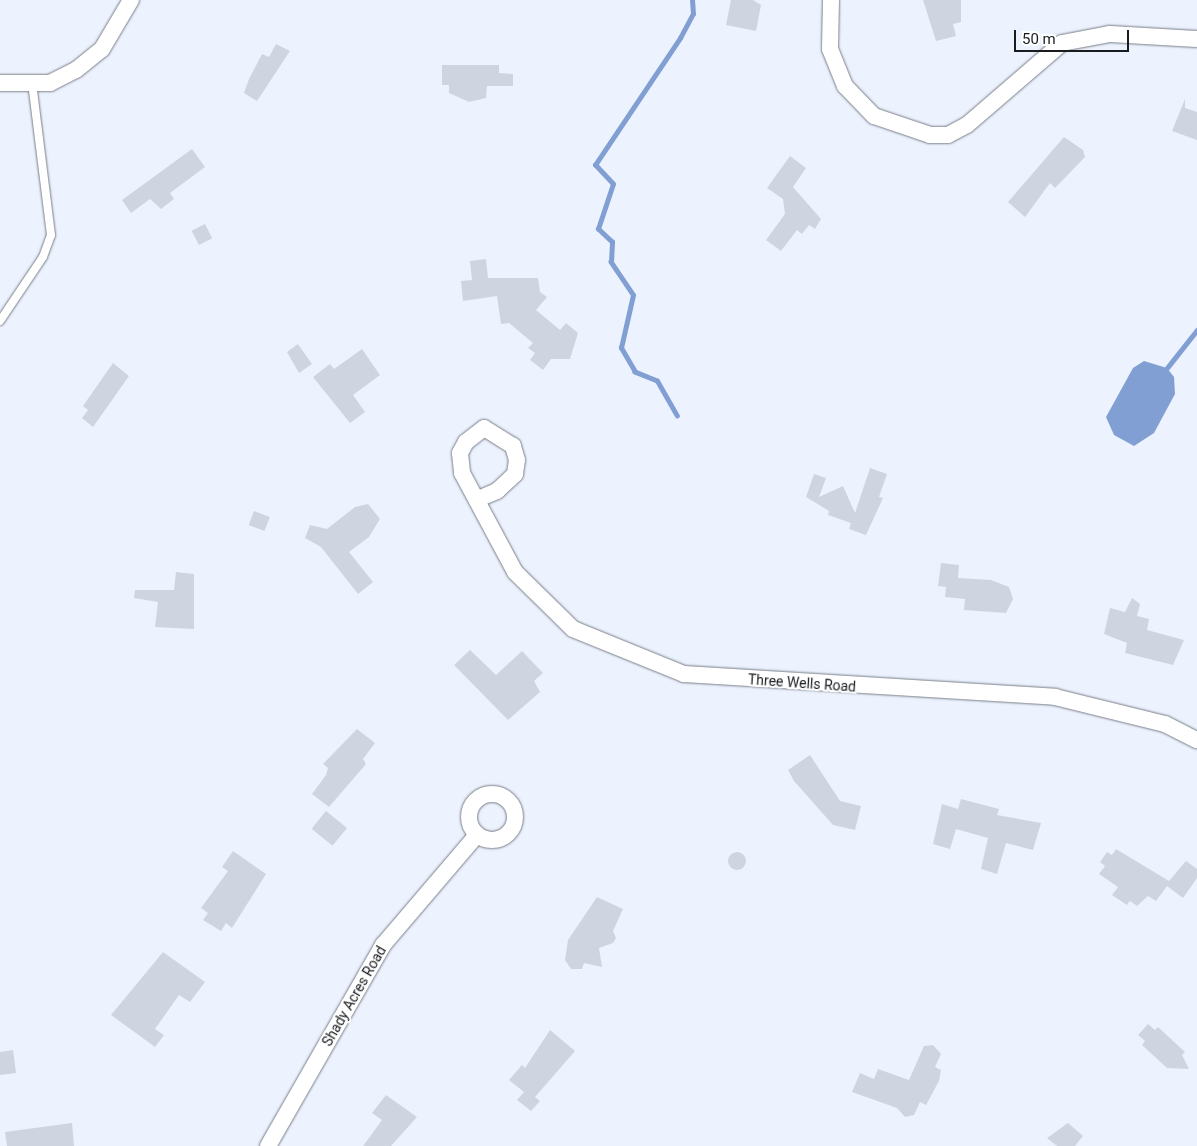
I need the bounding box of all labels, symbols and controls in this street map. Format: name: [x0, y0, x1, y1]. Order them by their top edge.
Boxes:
scale bar: [1017, 20, 1132, 52]
text: 50 m: [1022, 30, 1056, 48]
street label: Three Wells Road: [747, 671, 857, 695]
street label: Shady Acres Road: [318, 943, 390, 1049]

